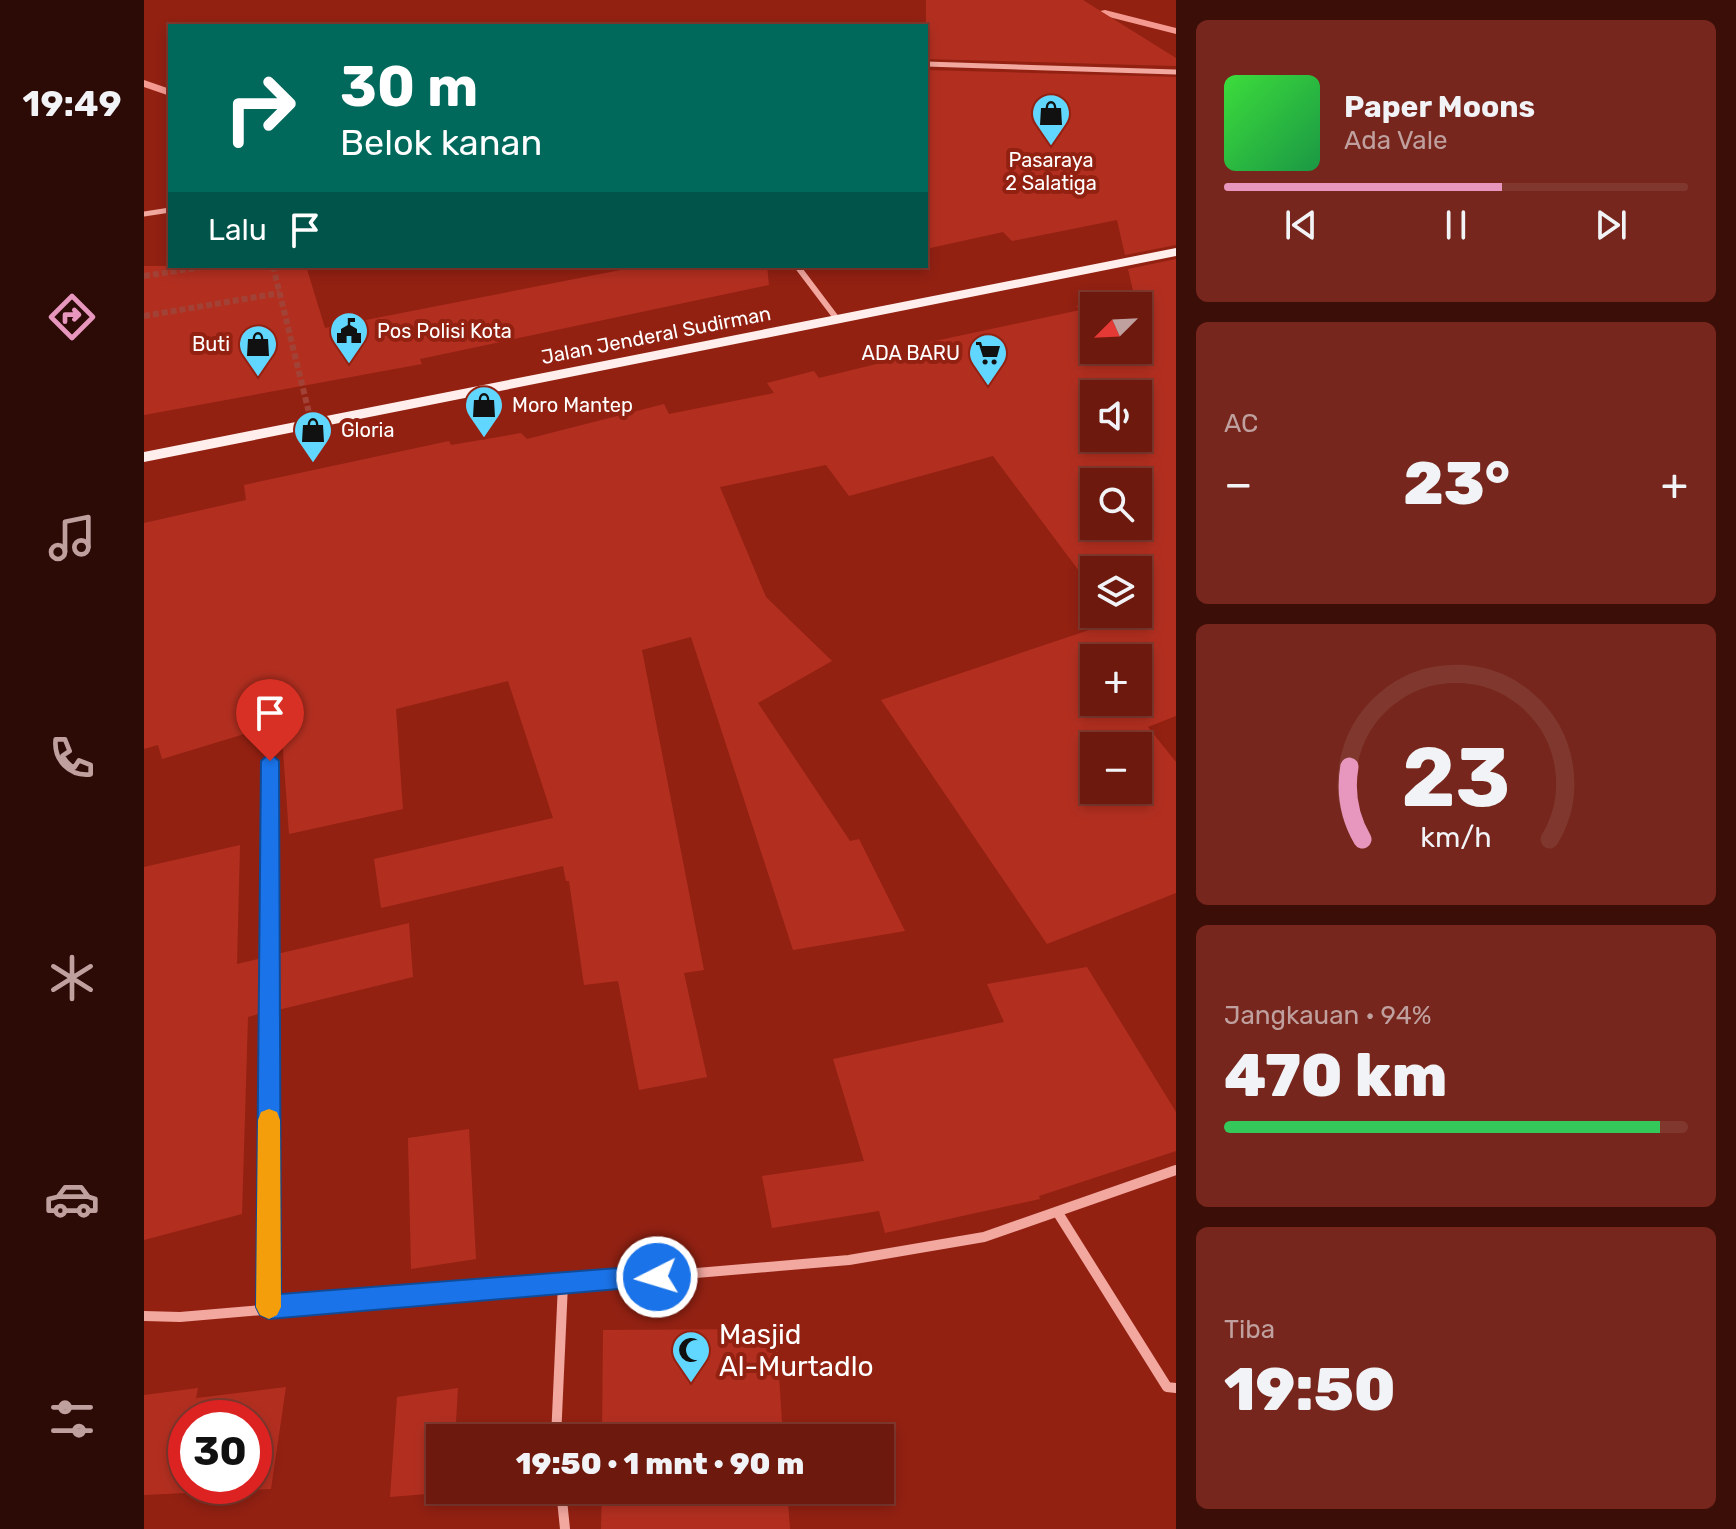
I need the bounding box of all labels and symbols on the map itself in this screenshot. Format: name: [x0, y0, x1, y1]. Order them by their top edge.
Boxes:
shop icon: Pasaraya 2 Salatiga: [1030, 92, 1072, 147]
place label: Pasaraya 2 Salatiga: [1005, 148, 1097, 195]
north arrow: [1080, 292, 1152, 364]
street label: Jalan Jenderal Sudirman: [539, 301, 773, 369]
public building icon: Pos Polisi Kota: [328, 310, 370, 365]
place label: Pos Polisi Kota: [377, 319, 512, 343]
shop icon: Buti: [237, 323, 279, 378]
place label: Buti: [192, 332, 230, 356]
supermarket icon: ADA BARU: [967, 332, 1009, 387]
place label: ADA BARU: [862, 341, 960, 365]
shop icon: Moro Mantep: [463, 384, 505, 439]
place label: Moro Mantep: [512, 393, 633, 417]
shop icon: Gloria: [292, 409, 334, 464]
place label: Gloria: [341, 418, 394, 442]
pin: [236, 679, 304, 761]
position arrow: [615, 1235, 699, 1319]
place label: Masjid Al-Murtadlo: [719, 1318, 874, 1383]
mosque icon: Masjid Al-Murtadlo: [670, 1329, 712, 1384]
speed limit sign: 30: [168, 1400, 272, 1504]

